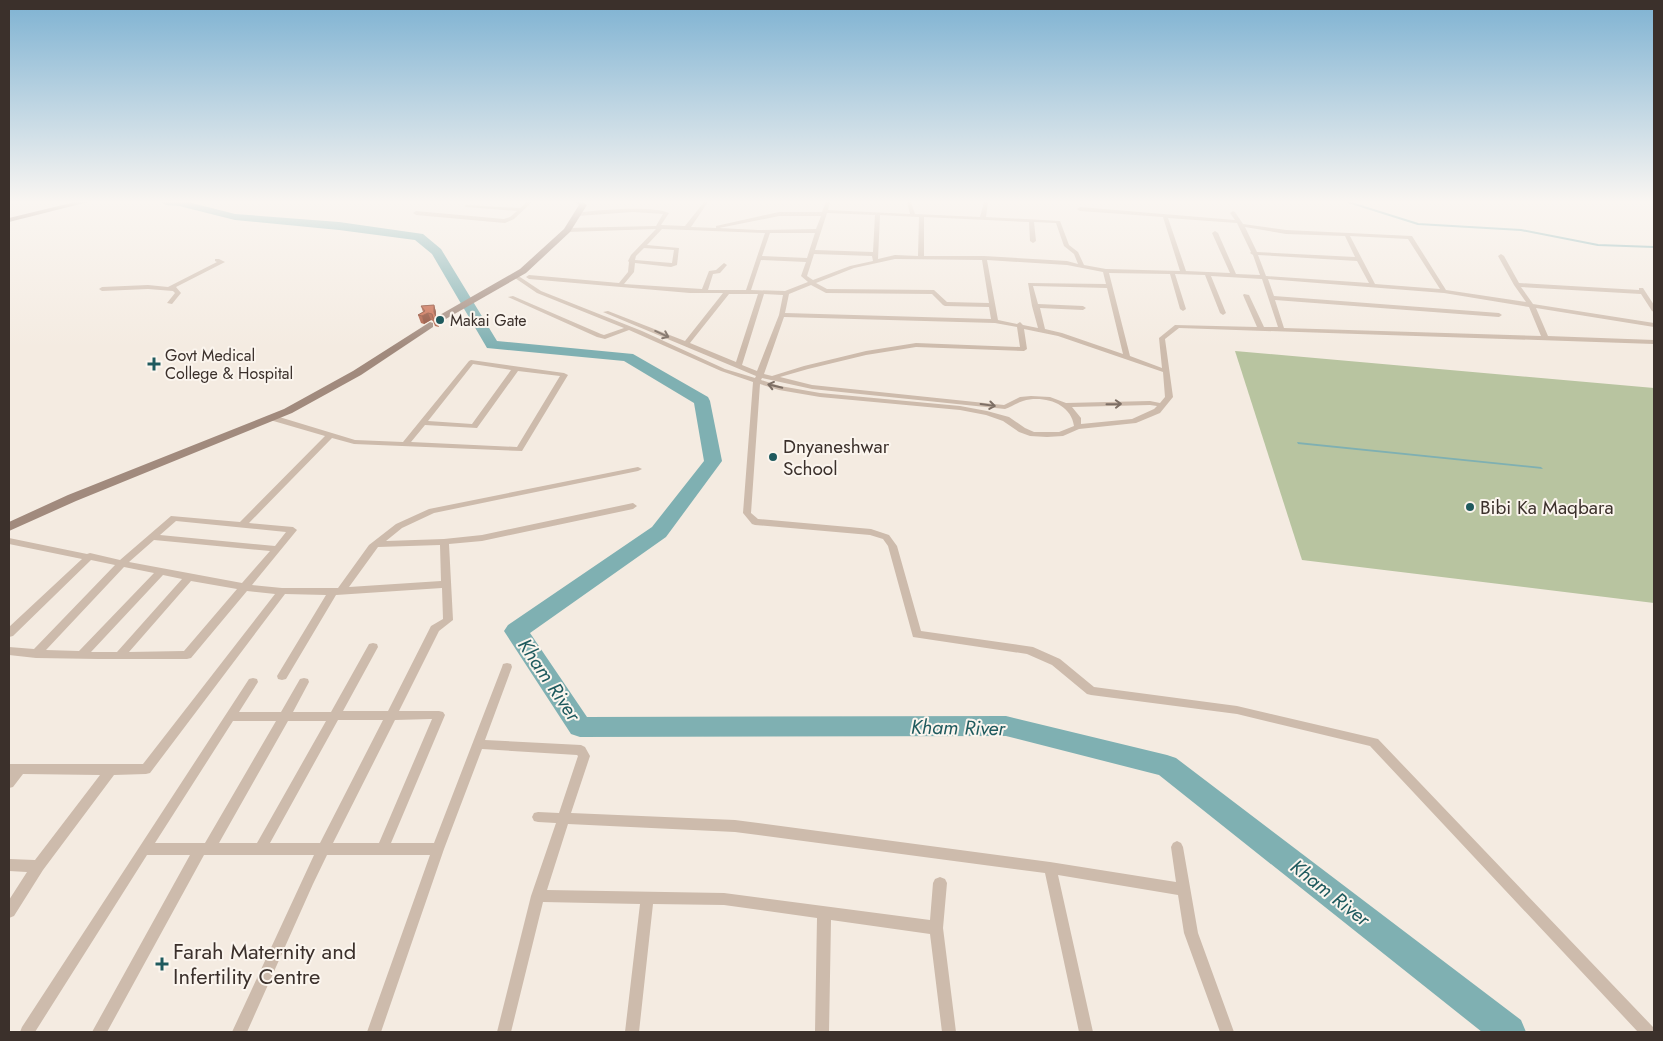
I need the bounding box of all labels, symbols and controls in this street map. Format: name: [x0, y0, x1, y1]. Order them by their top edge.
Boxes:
place label: Makai Gate: [450, 309, 527, 332]
marker: Makai Gate: [434, 314, 446, 326]
one-way arrow: [654, 329, 669, 339]
place label: Govt Medical College & Hospital: [165, 344, 293, 385]
marker: Govt Medical College & Hospital: [147, 357, 161, 371]
one-way arrow: [767, 381, 783, 390]
one-way arrow: [1105, 399, 1121, 409]
one-way arrow: [980, 400, 996, 410]
place label: Dnyaneshwar School: [783, 433, 890, 482]
marker: Dnyaneshwar School: [767, 451, 779, 463]
place label: Bibi Ka Maqbara: [1480, 494, 1614, 521]
marker: Bibi Ka Maqbara: [1464, 501, 1476, 513]
water label: Kham River: [511, 633, 588, 728]
water label: Kham River: [911, 713, 1007, 743]
water label: Kham River: [1284, 853, 1377, 934]
place label: Farah Maternity and Infertility Centre: [173, 935, 356, 992]
marker: Farah Maternity and Infertility Centre: [155, 957, 169, 971]

